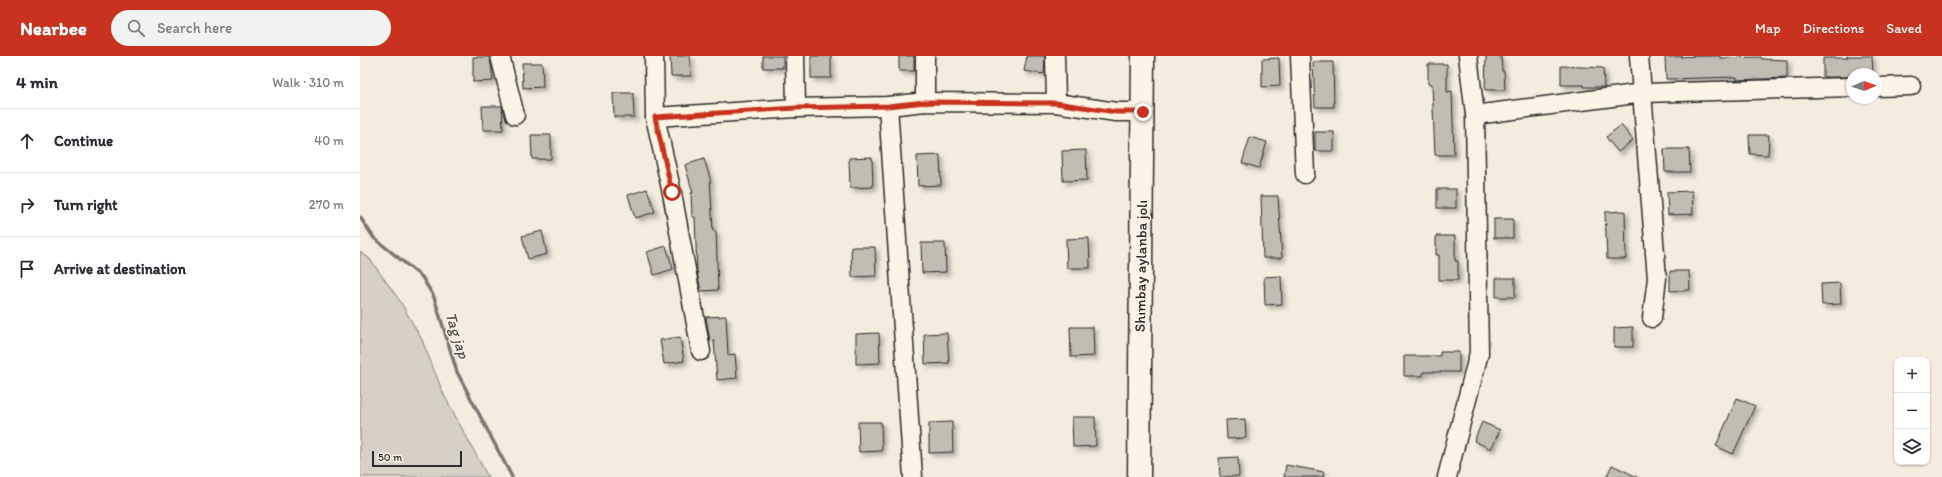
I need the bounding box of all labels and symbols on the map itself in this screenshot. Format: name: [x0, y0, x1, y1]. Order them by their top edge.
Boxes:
north arrow: [1846, 68, 1882, 104]
route end: [1134, 103, 1152, 121]
route start: [663, 183, 681, 201]
street label: Shımbay aylanba jolı: [1131, 200, 1151, 332]
water label: Tag jap: [441, 309, 474, 361]
scale bar: [372, 449, 462, 468]

